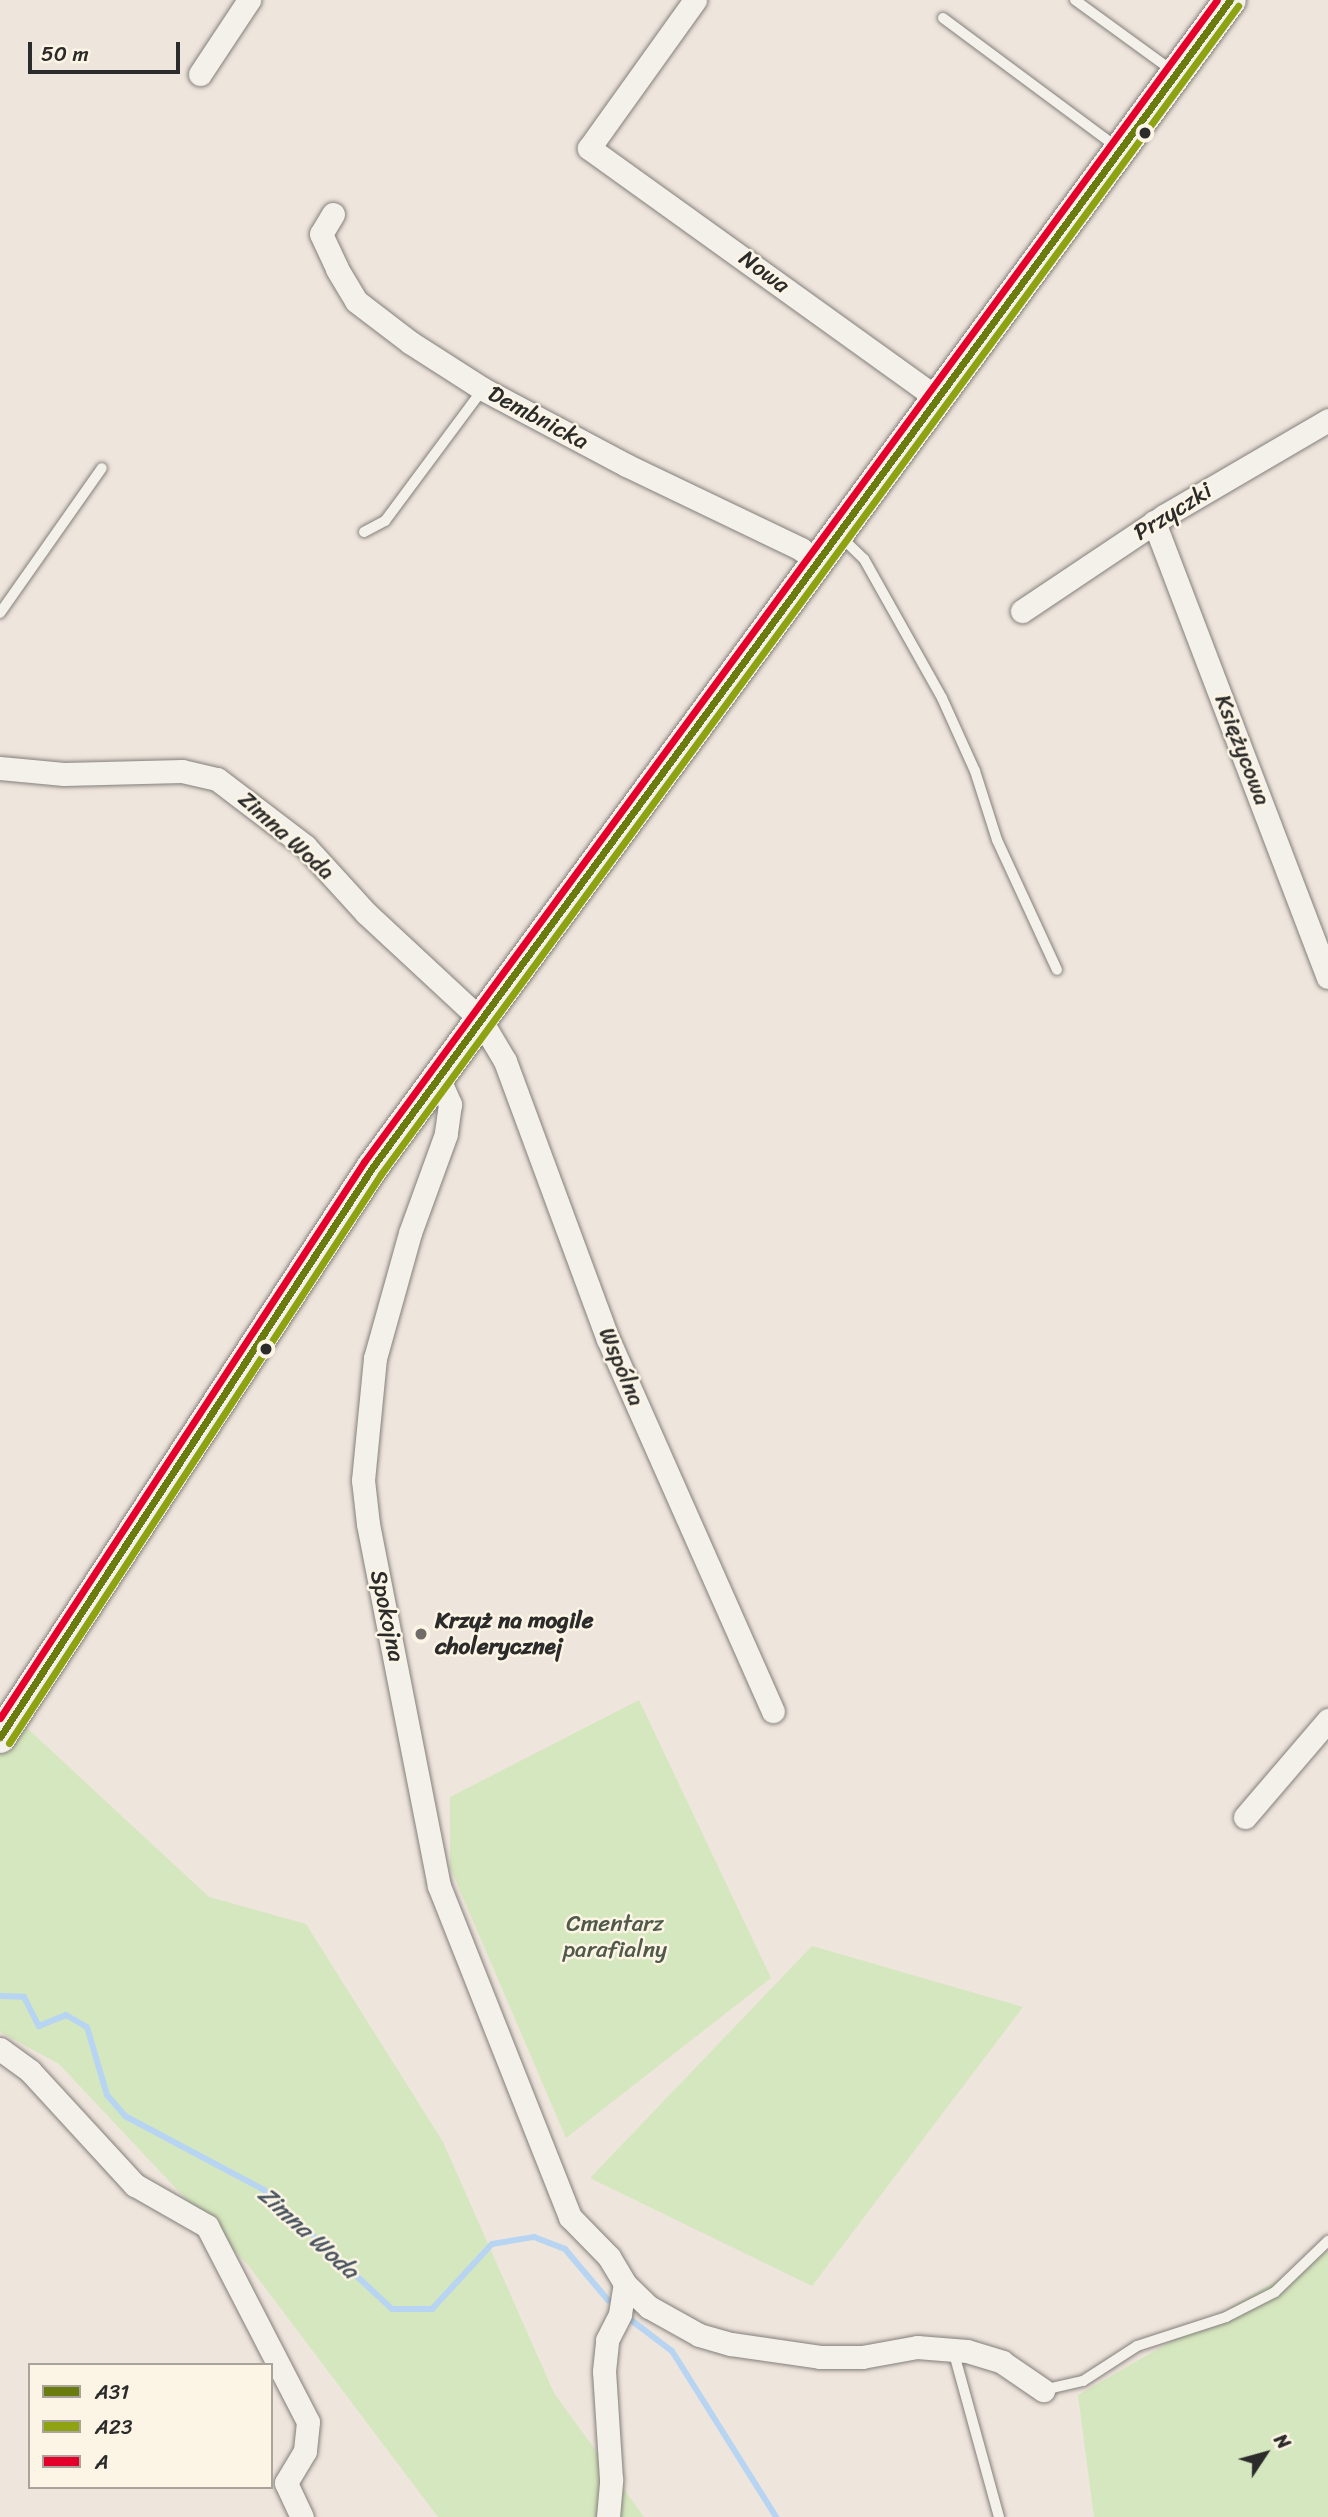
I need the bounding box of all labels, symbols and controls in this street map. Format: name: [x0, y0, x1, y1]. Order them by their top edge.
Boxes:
scale bar: [32, 28, 184, 72]
text: 50 m: [41, 35, 89, 73]
unlabelled marker: [1138, 126, 1152, 140]
street label: Nowa: [734, 245, 794, 299]
street label: Dembnicka: [483, 380, 593, 456]
street label: Przyczki: [1129, 477, 1217, 547]
street label: Księżycowa: [1208, 691, 1276, 809]
street label: Zimna Woda: [232, 786, 340, 886]
street label: Wspólna: [592, 1324, 650, 1410]
unlabelled marker: [259, 1342, 273, 1356]
street label: Spokojna: [364, 1568, 410, 1664]
place label: Krzyż na mogile cholerycznej: [435, 1607, 593, 1661]
marker: Krzyż na mogile cholerycznej: [413, 1626, 429, 1642]
park label: Cmentarz parafialny: [563, 1910, 667, 1964]
water label: Zimna Woda: [252, 2181, 364, 2285]
legend: [28, 2363, 273, 2489]
text: A31: [95, 2373, 129, 2411]
text: A23: [95, 2408, 132, 2446]
north arrow: [1230, 2419, 1300, 2489]
text: N: [1265, 2426, 1300, 2456]
text: A: [95, 2443, 109, 2481]

